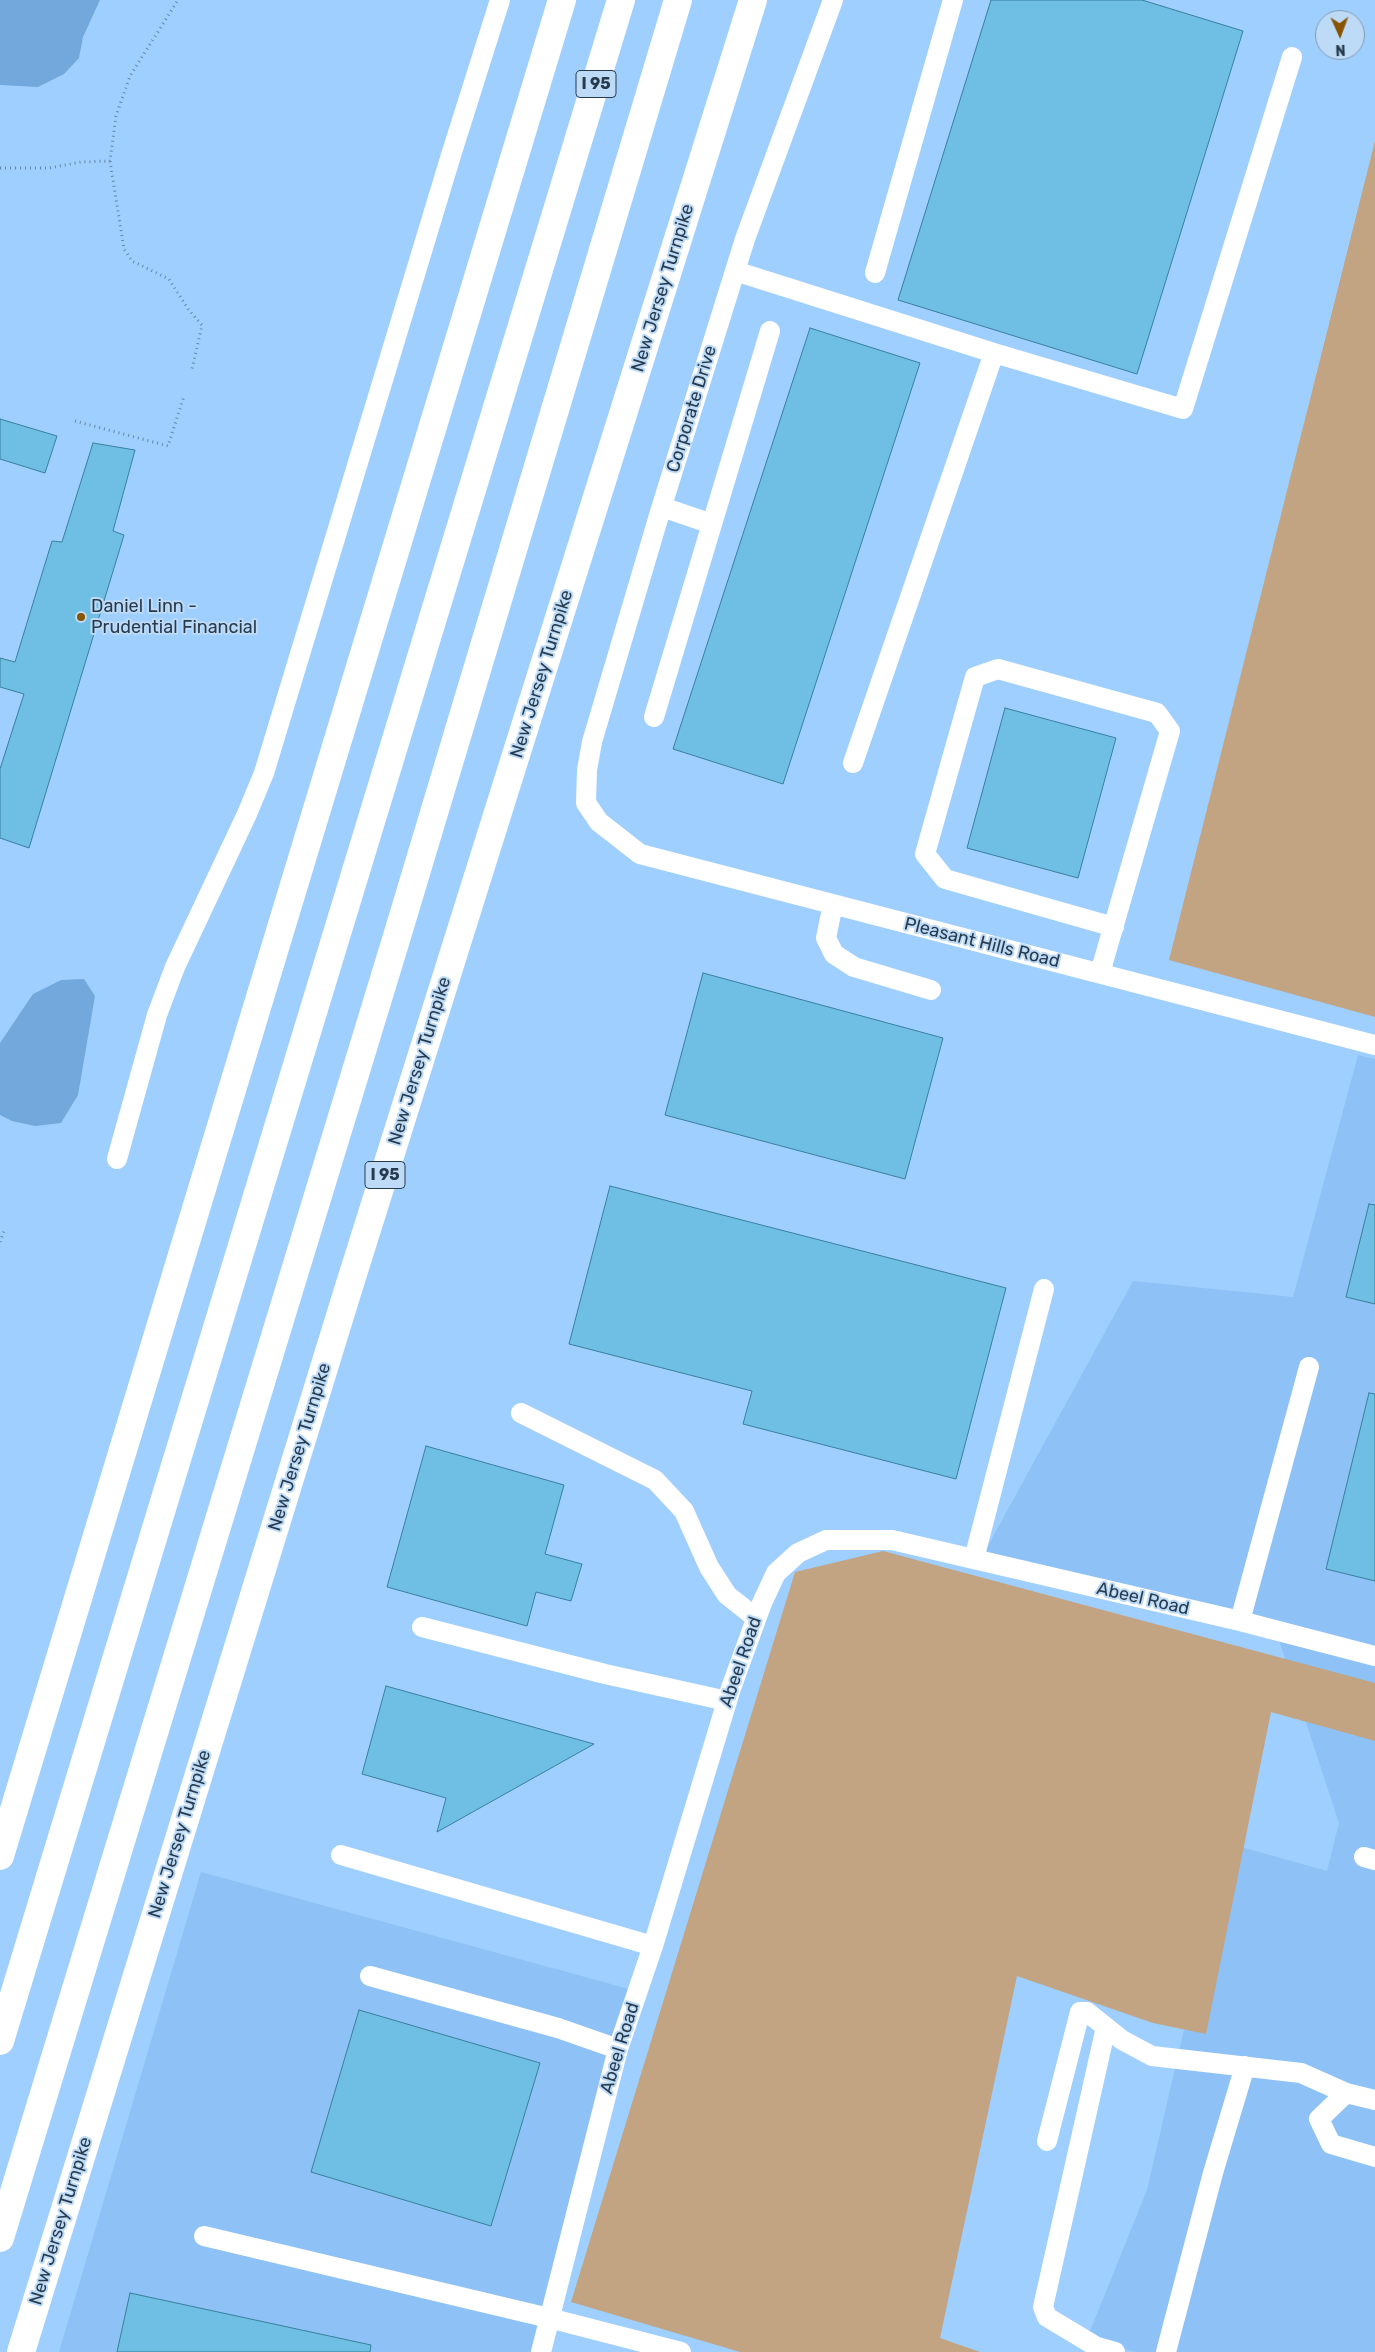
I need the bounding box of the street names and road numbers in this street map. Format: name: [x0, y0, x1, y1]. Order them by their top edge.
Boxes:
road number: I 95: [576, 70, 616, 98]
street label: New Jersey Turnpike: [627, 201, 699, 375]
street label: Corporate Drive: [662, 343, 722, 475]
street label: New Jersey Turnpike: [506, 587, 578, 761]
street label: Pleasant Hills Road: [902, 913, 1062, 973]
street label: New Jersey Turnpike: [384, 974, 456, 1148]
road number: I 95: [365, 1162, 405, 1188]
street label: New Jersey Turnpike: [264, 1360, 336, 1534]
street label: Abeel Road: [1095, 1578, 1191, 1620]
street label: Abeel Road: [715, 1614, 767, 1710]
street label: New Jersey Turnpike: [144, 1747, 216, 1921]
street label: Abeel Road: [596, 2000, 644, 2096]
street label: New Jersey Turnpike: [25, 2134, 97, 2308]

